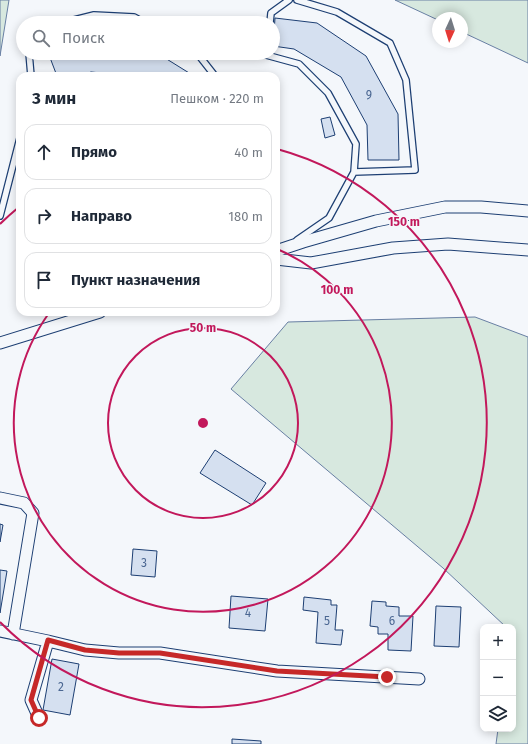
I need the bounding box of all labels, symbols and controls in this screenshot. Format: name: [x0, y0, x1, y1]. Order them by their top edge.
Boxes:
north arrow: [432, 12, 468, 48]
search box: [16, 16, 280, 60]
icon: search: [30, 27, 52, 49]
text: Поиск: [62, 29, 105, 47]
text: 3 мин: [32, 88, 76, 109]
house number: 9: [366, 88, 372, 102]
text: Пешком · 220 m: [170, 91, 264, 106]
icon: ahead: [33, 141, 55, 163]
text: Прямо: [71, 143, 117, 161]
text: 40 m: [234, 145, 263, 160]
icon: right: [33, 205, 55, 227]
text: Направо: [71, 207, 132, 225]
text: 180 m: [228, 209, 263, 224]
text: 150 m: [388, 215, 420, 229]
icon: arrive: [33, 269, 55, 291]
text: Пункт назначения: [71, 271, 200, 289]
text: 100 m: [321, 283, 353, 297]
text: 50 m: [190, 321, 216, 335]
centre of rings: [196, 416, 210, 430]
house number: 3: [141, 556, 147, 570]
house number: 4: [245, 606, 252, 620]
house number: 5: [324, 614, 330, 628]
house number: 6: [389, 614, 395, 628]
map controls: [480, 624, 516, 732]
button: +: [480, 624, 516, 660]
button: −: [480, 660, 516, 696]
route end: [378, 668, 396, 686]
house number: 2: [58, 680, 64, 694]
button: layers: [480, 696, 516, 732]
route start: [30, 709, 48, 727]

